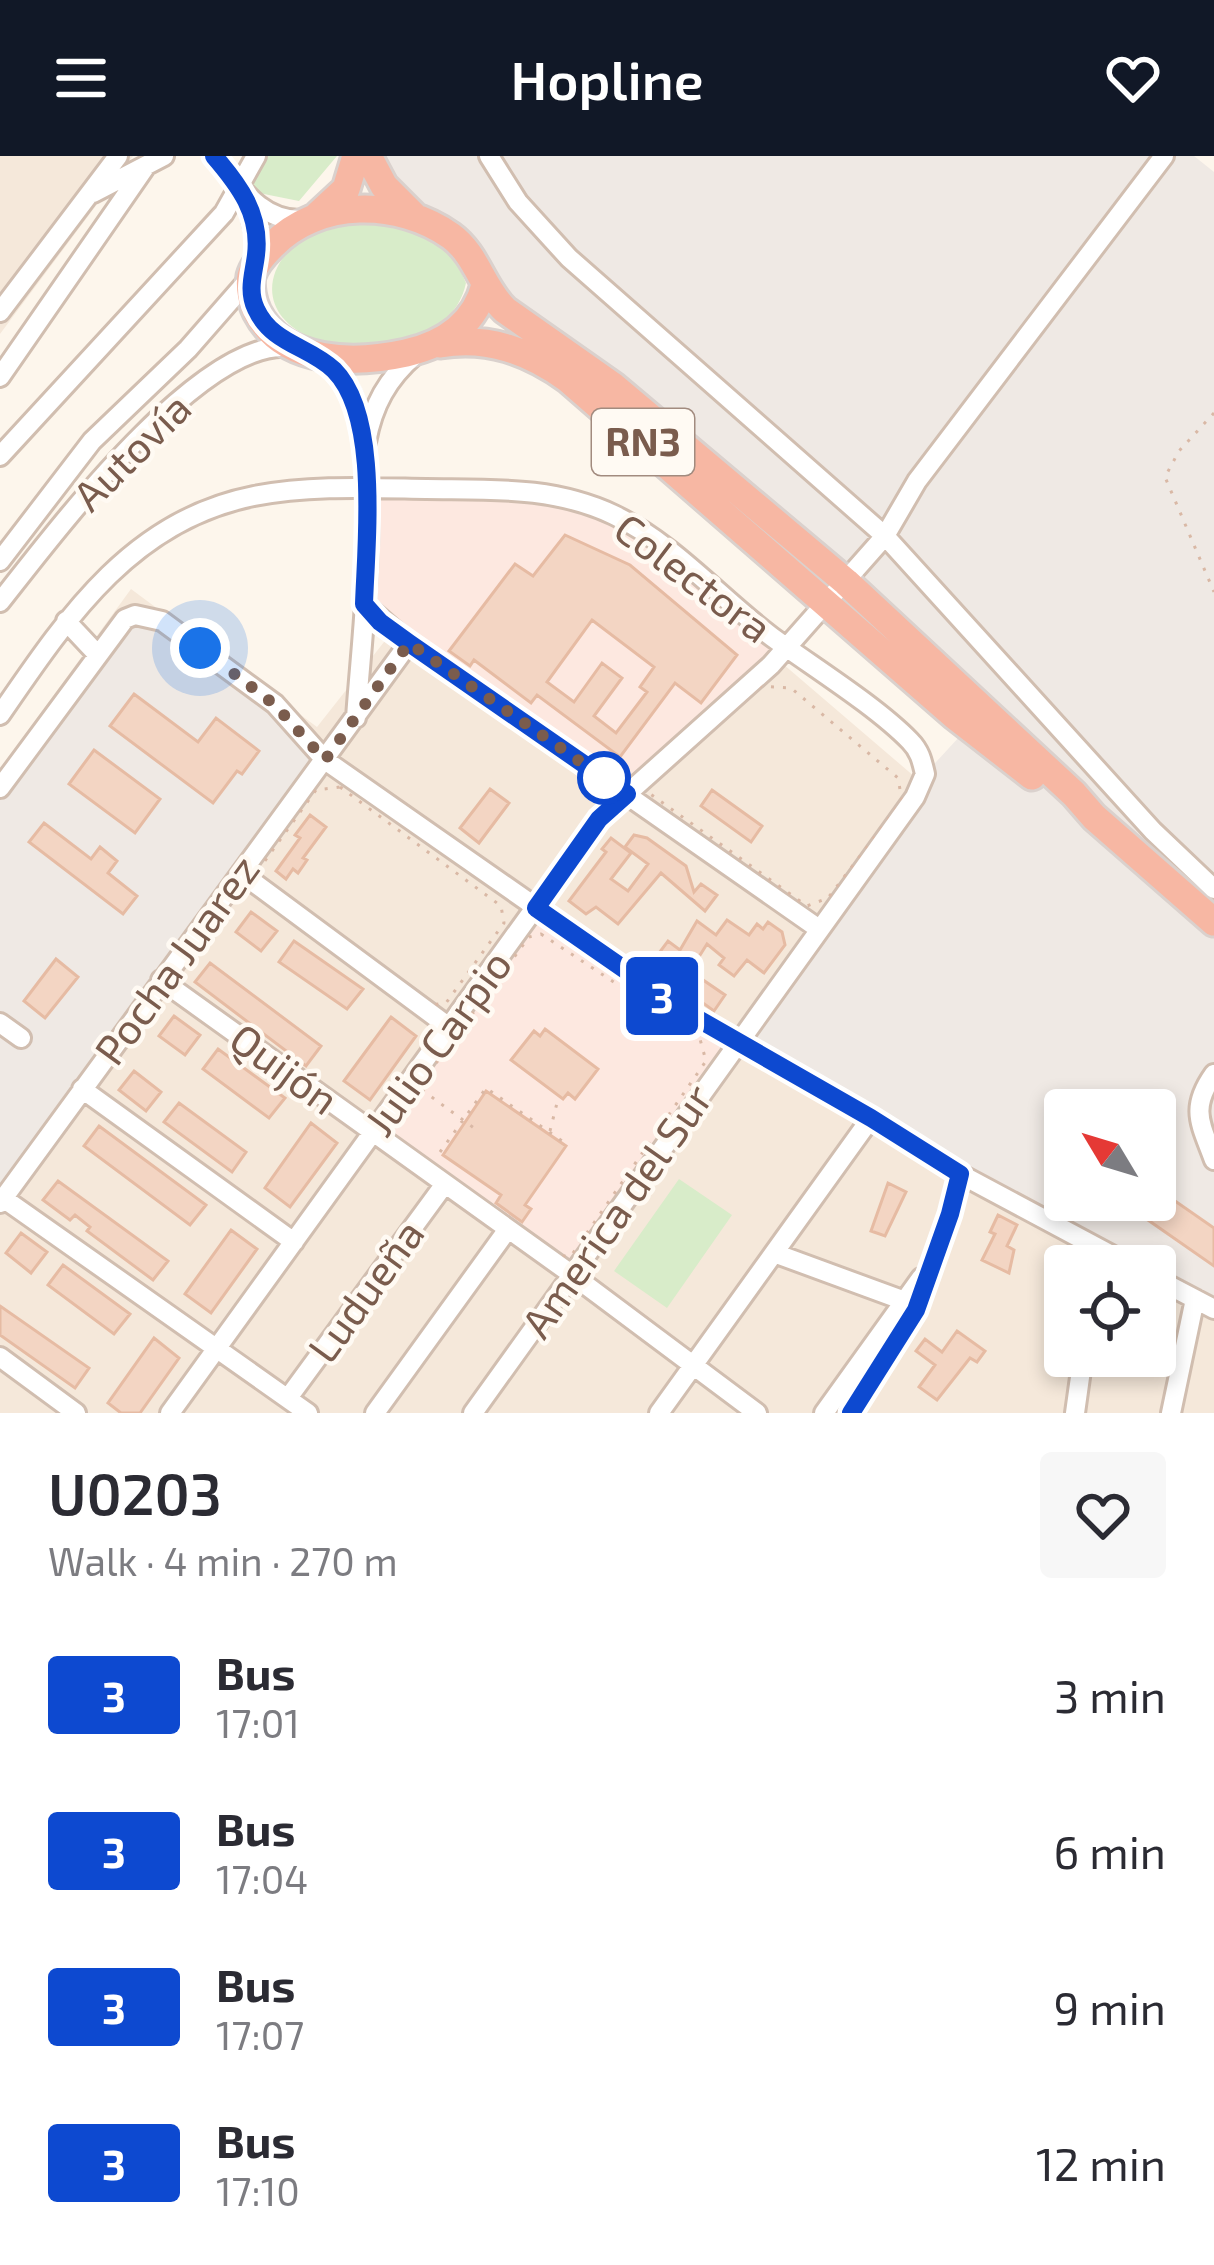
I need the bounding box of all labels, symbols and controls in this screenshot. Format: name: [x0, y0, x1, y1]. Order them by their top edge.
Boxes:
icon: menu: [48, 45, 114, 111]
icon: heart: [1100, 45, 1166, 111]
text: Hopline: [510, 46, 704, 111]
street label: Autovía: [61, 381, 200, 520]
road number: RN3: [592, 409, 694, 475]
street label: Colectora: [606, 501, 782, 651]
your location: [170, 618, 230, 678]
unlabelled marker: [579, 753, 629, 803]
street label: Pocha Juarez: [83, 844, 268, 1073]
street label: Julio Carpio: [352, 939, 520, 1144]
line badge: 3: [623, 957, 701, 1035]
text: 3: [650, 971, 674, 1021]
street label: Quijón: [221, 1012, 349, 1124]
street label: America del Sur: [510, 1074, 721, 1346]
north arrow: [1044, 1089, 1176, 1221]
map controls: [1044, 1089, 1176, 1377]
street label: Ludueña: [296, 1209, 433, 1371]
button: locate: [1044, 1245, 1176, 1377]
button: heart: [1040, 1452, 1166, 1578]
text: U0203: [48, 1458, 222, 1526]
text: Walk · 4 min · 270 m: [48, 1537, 398, 1584]
text: Bus: [216, 1645, 295, 1699]
text: 3 min: [1054, 1668, 1166, 1722]
text: 3: [102, 1670, 126, 1720]
text: 17:01: [216, 1699, 300, 1746]
text: Bus: [216, 1801, 295, 1855]
text: 6 min: [1053, 1824, 1166, 1878]
text: 3: [102, 1826, 126, 1876]
text: 17:04: [216, 1855, 308, 1902]
text: Bus: [216, 1957, 295, 2011]
text: 9 min: [1053, 1980, 1166, 2034]
text: 3: [102, 1982, 126, 2032]
text: 17:07: [216, 2011, 304, 2058]
text: Bus: [216, 2113, 295, 2167]
text: 12 min: [1036, 2136, 1166, 2190]
text: 3: [102, 2138, 126, 2188]
text: 17:10: [216, 2167, 300, 2214]

